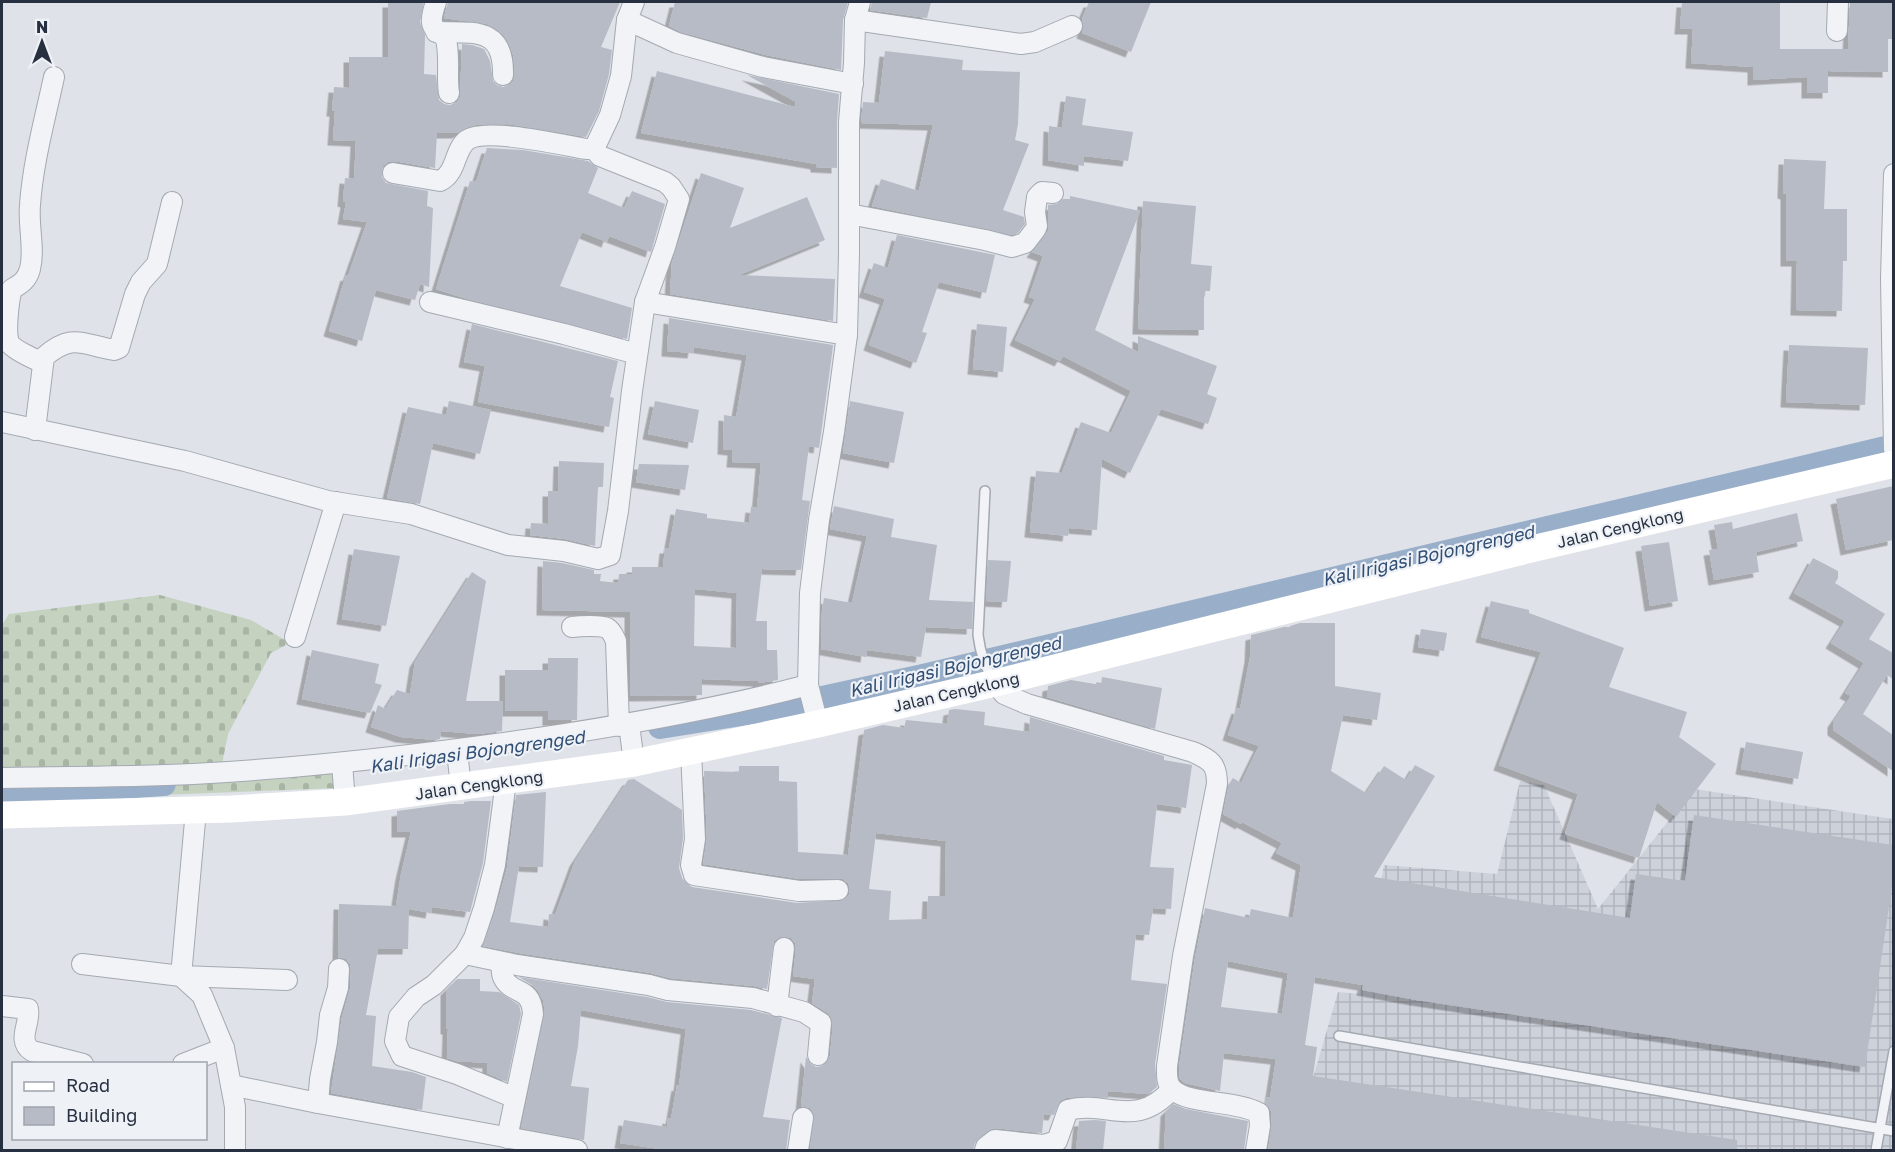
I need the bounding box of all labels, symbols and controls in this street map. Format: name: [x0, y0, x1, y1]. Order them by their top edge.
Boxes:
north arrow: [12, 12, 72, 72]
text: N: [36, 17, 48, 37]
street label: Jalan Cengklong: [1555, 504, 1685, 552]
water label: Kali Irigasi Bojongrenged: [1320, 519, 1538, 590]
water label: Kali Irigasi Bojongrenged: [847, 630, 1065, 701]
street label: Jalan Cengklong: [891, 668, 1021, 716]
water label: Kali Irigasi Bojongrenged: [368, 725, 588, 777]
street label: Jalan Cengklong: [414, 766, 544, 804]
legend: [12, 1062, 207, 1140]
text: Road: [66, 1074, 110, 1096]
text: Building: [66, 1104, 137, 1126]

